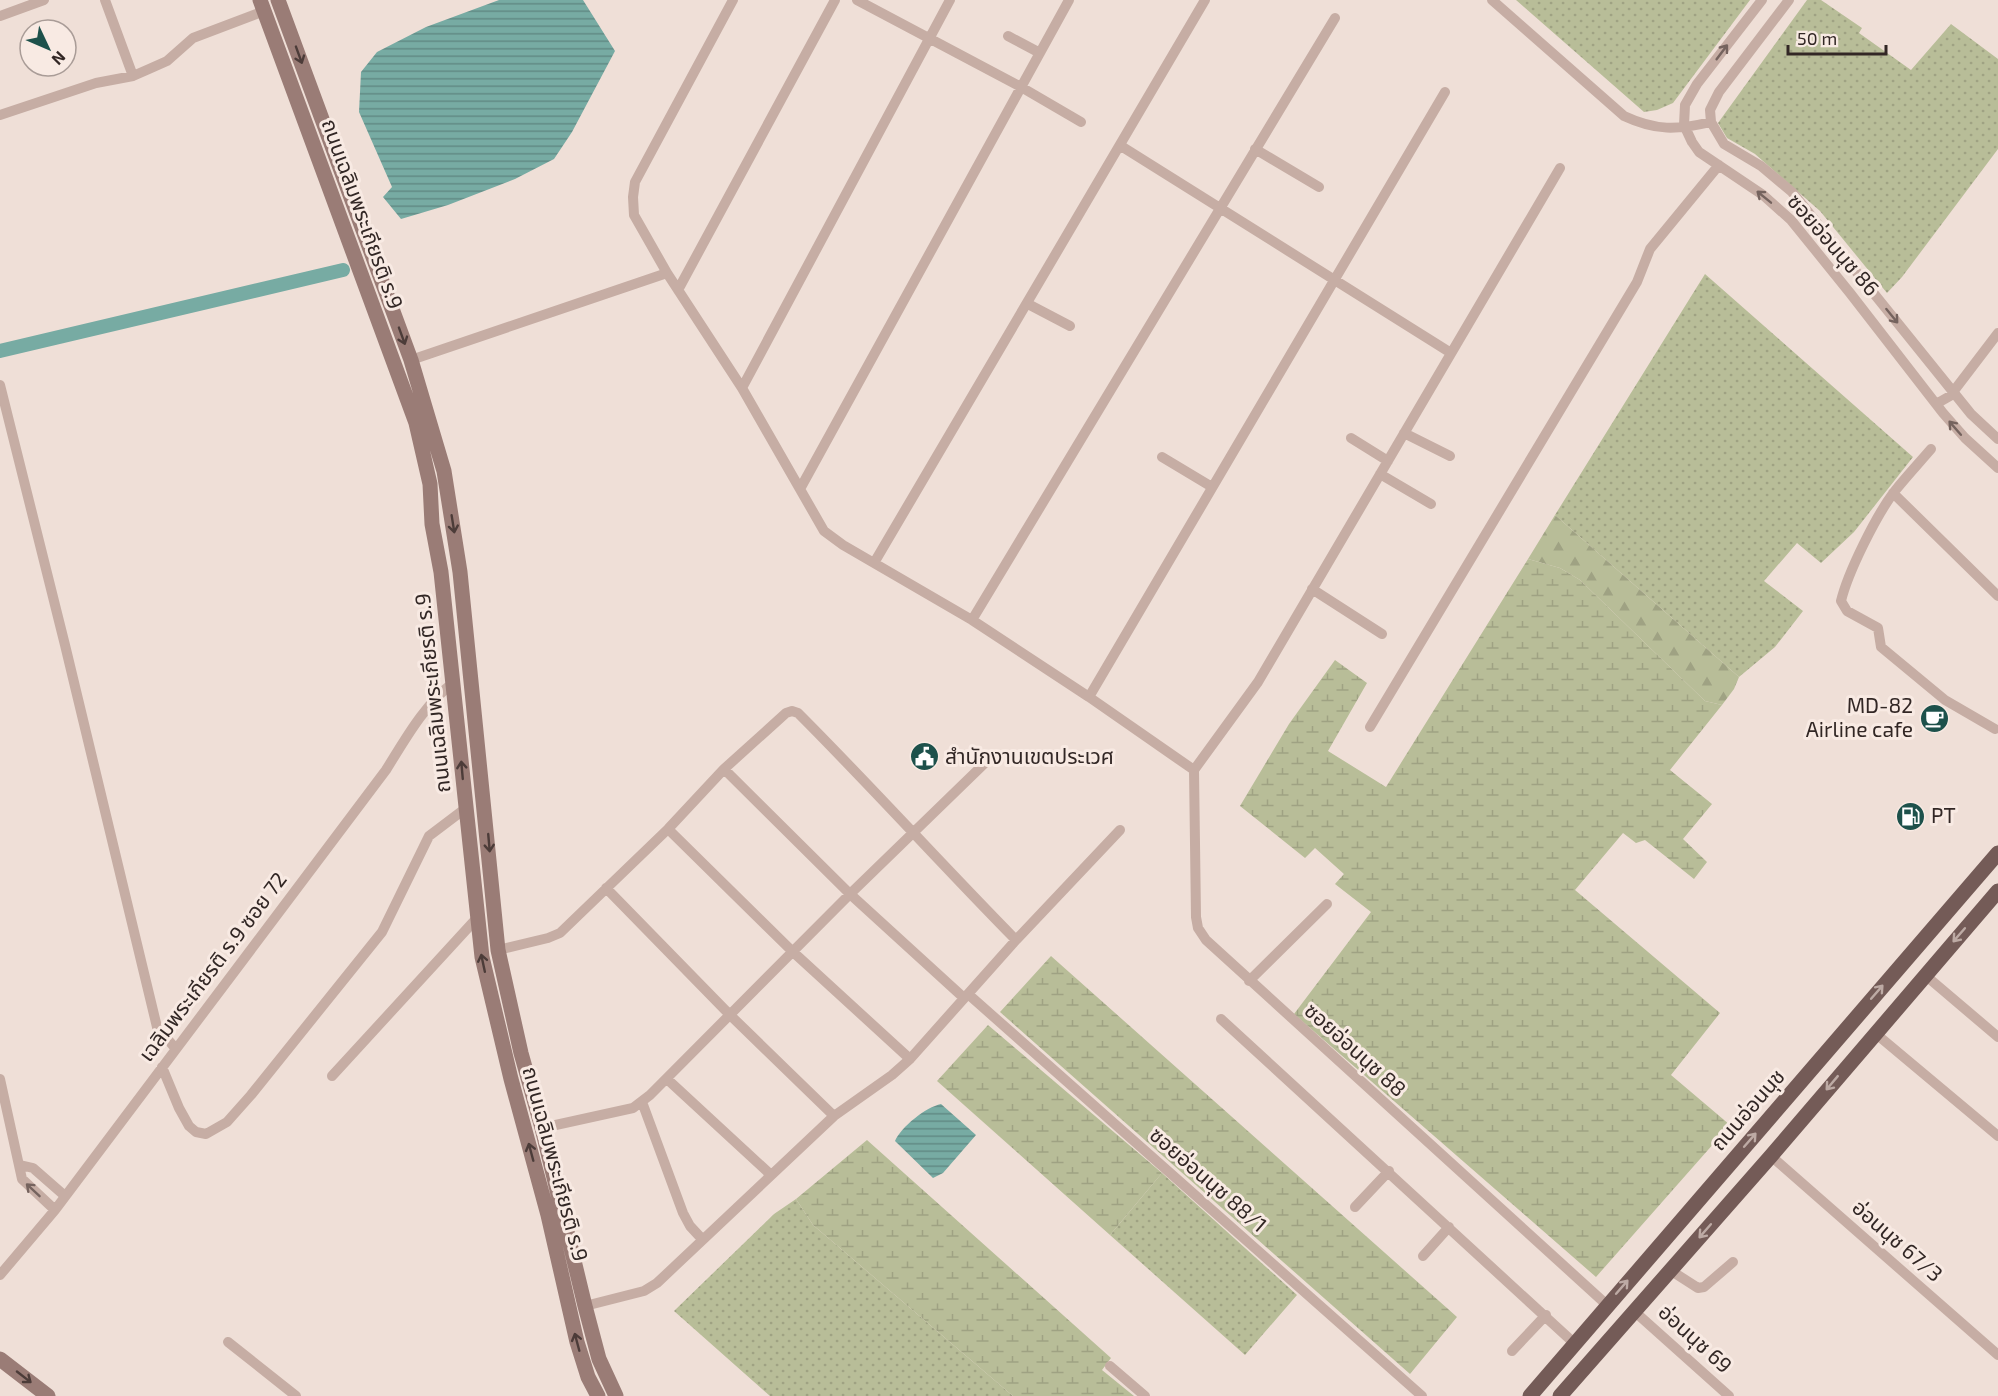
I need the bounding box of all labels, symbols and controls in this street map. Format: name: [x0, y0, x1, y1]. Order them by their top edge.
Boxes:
north arrow: [18, 18, 78, 78]
scale bar: [1788, 18, 1886, 56]
text: 50 m: [1797, 27, 1837, 49]
one-way arrow: [294, 45, 305, 64]
one-way arrow: [1715, 45, 1728, 61]
text: N: [48, 48, 70, 70]
street label: ถนนเฉลิมพระเกียรติ ร.9: [317, 115, 409, 312]
street label: ซอยอ่อนนุช 86: [1782, 188, 1885, 301]
one-way arrow: [1757, 190, 1772, 204]
one-way arrow: [1885, 308, 1898, 324]
one-way arrow: [398, 326, 409, 345]
one-way arrow: [1948, 420, 1962, 435]
one-way arrow: [447, 514, 458, 534]
street label: ถนนเฉลิมพระเกียรติ ร.9: [409, 592, 454, 794]
place label: MD-82 Airline cafe: [1806, 692, 1913, 741]
cafe icon: MD-82 Airline cafe: [1918, 702, 1950, 734]
public building icon: สำนักงานเขตประเวศ: [908, 741, 940, 773]
place label: สำนักงานเขตประเวศ: [945, 743, 1114, 768]
one-way arrow: [456, 760, 467, 780]
fuel station icon: PT: [1894, 800, 1926, 832]
place label: PT: [1931, 802, 1956, 827]
one-way arrow: [484, 833, 495, 853]
street label: เฉลิมพระเกียรติ ร.9 ซอย 72: [133, 867, 291, 1066]
one-way arrow: [1953, 927, 1966, 943]
one-way arrow: [477, 954, 489, 973]
one-way arrow: [1870, 985, 1884, 1000]
street label: ซอยอ่อนนุช 88: [1299, 997, 1412, 1102]
street label: ถนนอ่อนนุช: [1705, 1063, 1791, 1156]
street label: ถนนเฉลิมพระเกียรติ ร.9: [518, 1064, 594, 1264]
one-way arrow: [1826, 1075, 1839, 1091]
street label: ซอยอ่อนนุช 88/1: [1144, 1121, 1273, 1238]
one-way arrow: [1743, 1133, 1757, 1148]
one-way arrow: [525, 1143, 536, 1162]
one-way arrow: [26, 1183, 41, 1197]
street label: อ่อนนุช 67/3: [1846, 1194, 1948, 1287]
one-way arrow: [1698, 1223, 1712, 1238]
one-way arrow: [1615, 1280, 1629, 1295]
street label: อ่อนนุช 69: [1653, 1298, 1738, 1379]
one-way arrow: [571, 1333, 582, 1352]
one-way arrow: [16, 1371, 32, 1384]

